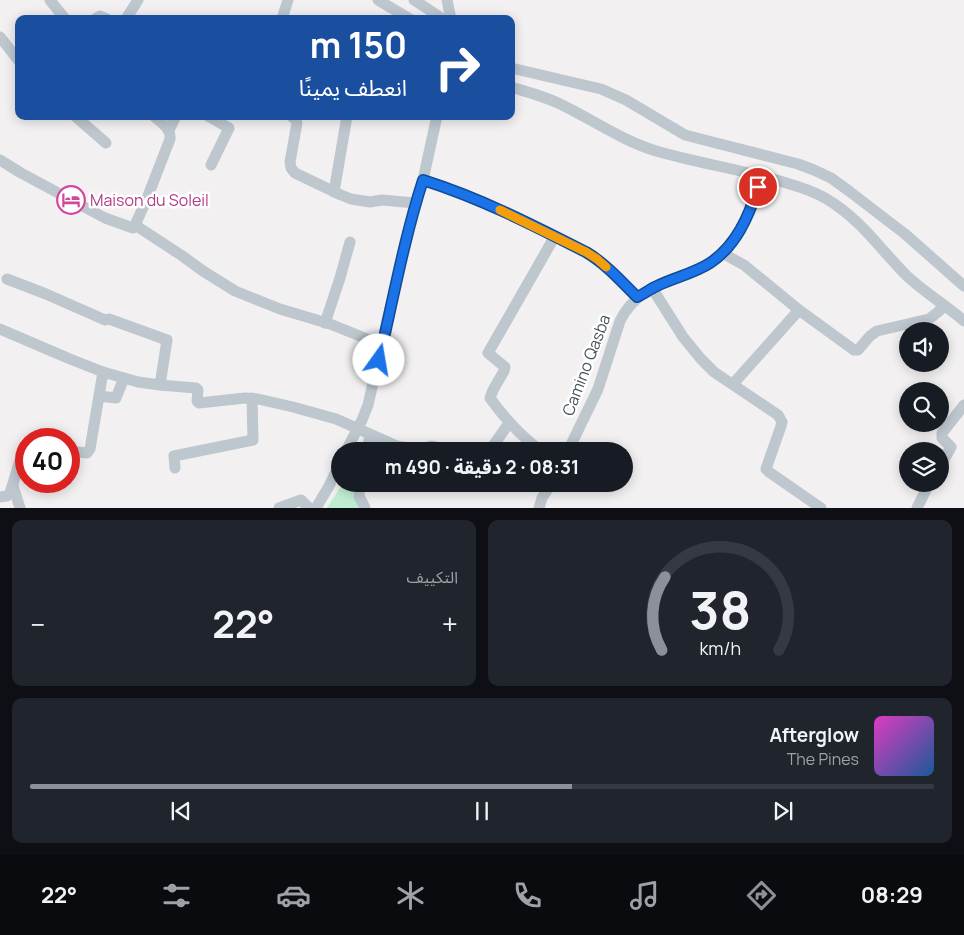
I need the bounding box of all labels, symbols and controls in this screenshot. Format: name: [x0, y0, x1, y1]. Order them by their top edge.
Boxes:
text: 150 m: [310, 21, 407, 69]
icon: right: [425, 35, 490, 100]
text: انعطف يمينًا: [299, 73, 407, 103]
pin: [737, 166, 779, 208]
icon: arrive: [744, 173, 772, 201]
hotel icon: Maison du Soleil: [56, 185, 86, 215]
place label: Maison du Soleil: [90, 189, 209, 211]
street label: Camino Qasba: [557, 311, 615, 419]
map controls: [899, 322, 949, 492]
button: sound: [899, 322, 949, 372]
position arrow: [352, 333, 404, 385]
button: search: [899, 382, 949, 432]
speed limit sign: 40: [15, 428, 80, 493]
button: layers: [899, 442, 949, 492]
text: 08:31 · 2 دقيقة · 490 m: [385, 454, 579, 480]
text: التكييف: [406, 566, 458, 588]
text: 38: [689, 574, 751, 645]
text: 22°: [212, 597, 275, 649]
text: −: [30, 605, 45, 643]
text: +: [442, 605, 458, 643]
text: km/h: [699, 636, 741, 660]
text: Afterglow: [770, 722, 859, 748]
text: The Pines: [787, 748, 859, 770]
icon: previous: [167, 797, 195, 825]
icon: pause: [468, 797, 496, 825]
icon: next: [769, 797, 797, 825]
icon: filters: [159, 878, 194, 913]
icon: car: [276, 878, 311, 913]
icon: climate: [393, 878, 428, 913]
icon: phone: [510, 878, 545, 913]
icon: music: [627, 878, 662, 913]
icon: directions: [744, 878, 779, 913]
text: 22°: [41, 880, 77, 910]
text: 08:29: [861, 880, 923, 910]

